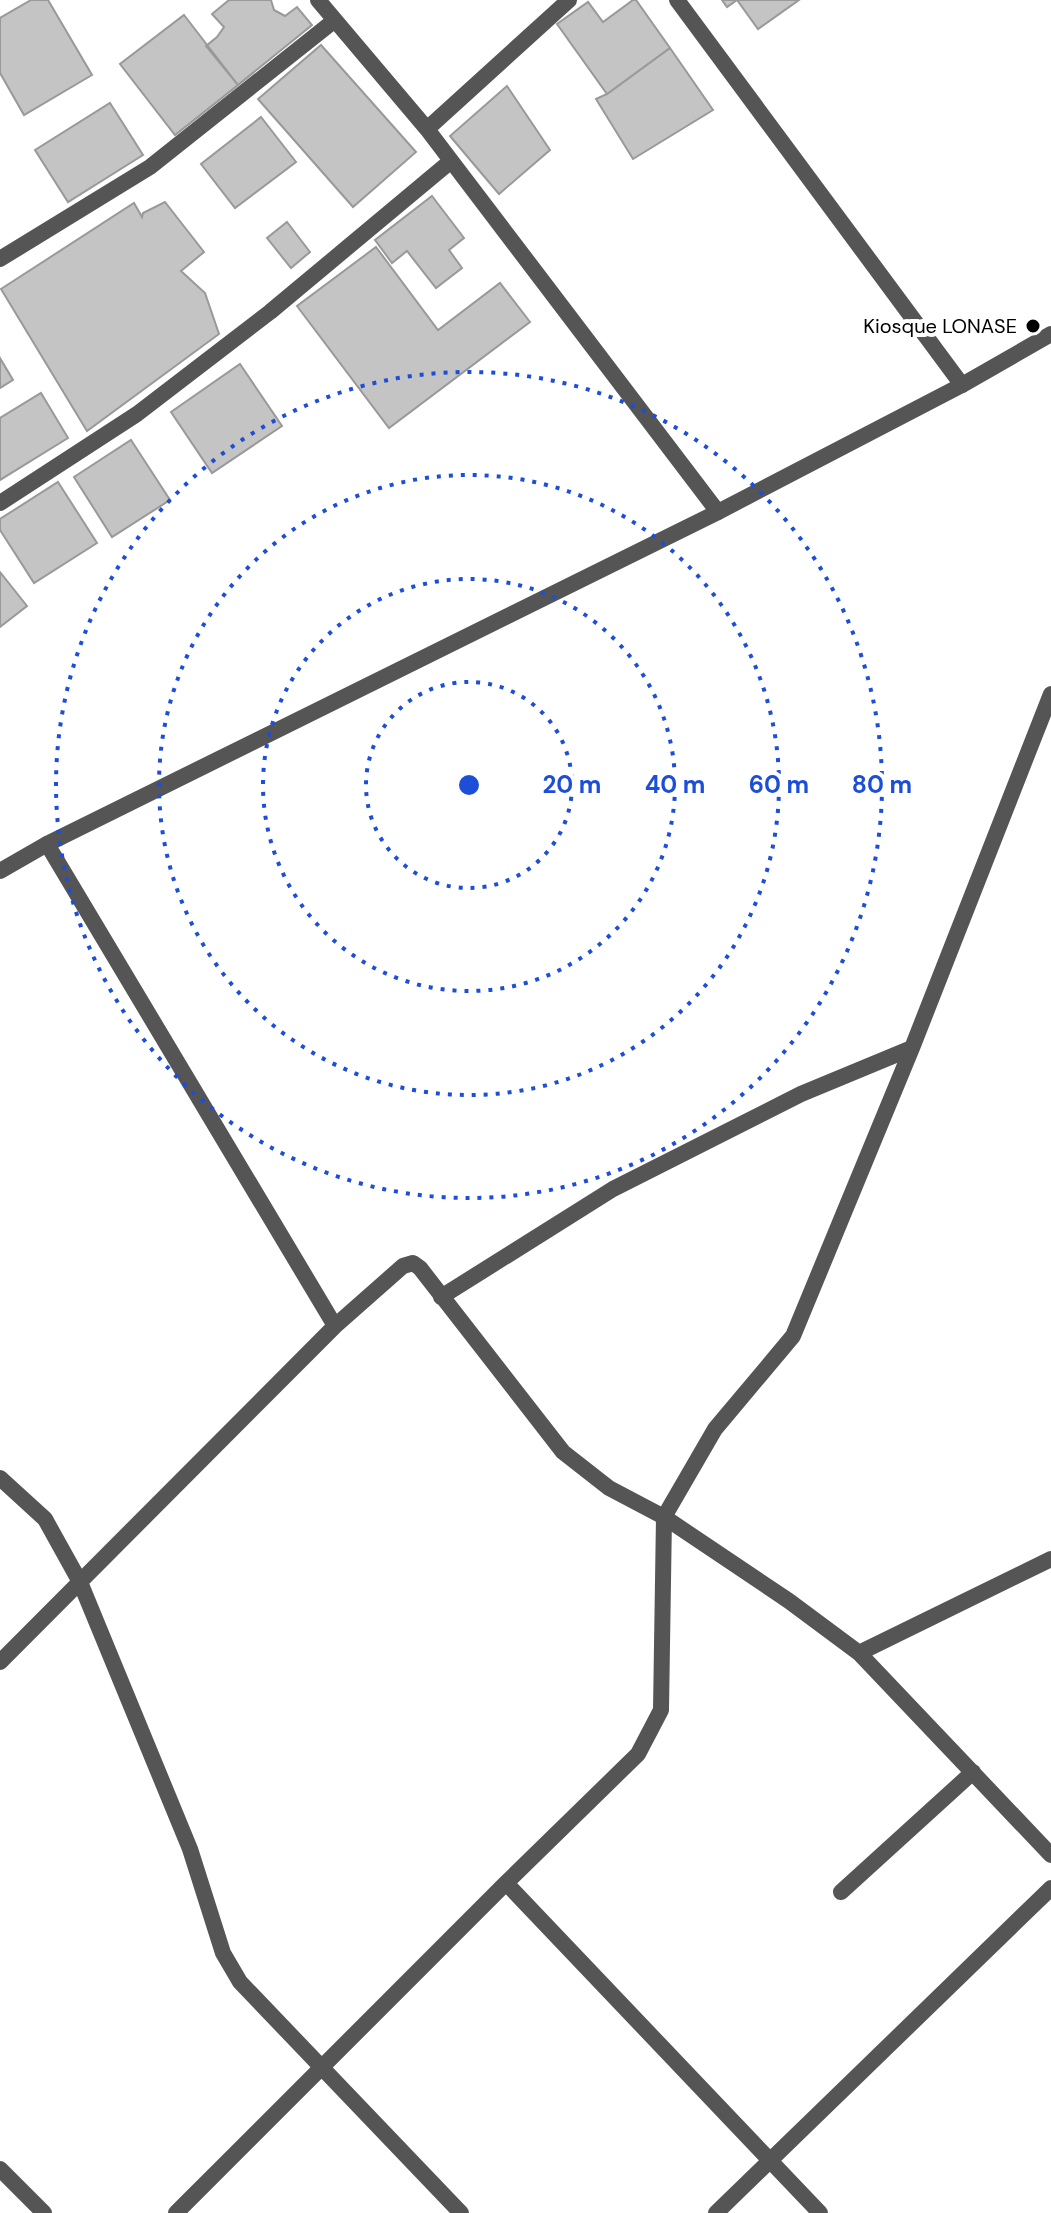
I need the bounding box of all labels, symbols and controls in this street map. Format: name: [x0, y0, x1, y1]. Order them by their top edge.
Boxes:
place label: Kiosque LONASE: [863, 313, 1017, 339]
marker: Kiosque LONASE: [1024, 317, 1042, 335]
text: 20 m: [543, 769, 601, 800]
text: 40 m: [645, 769, 705, 800]
text: 60 m: [749, 769, 809, 800]
text: 80 m: [852, 769, 912, 800]
centre of rings: [455, 771, 483, 799]

